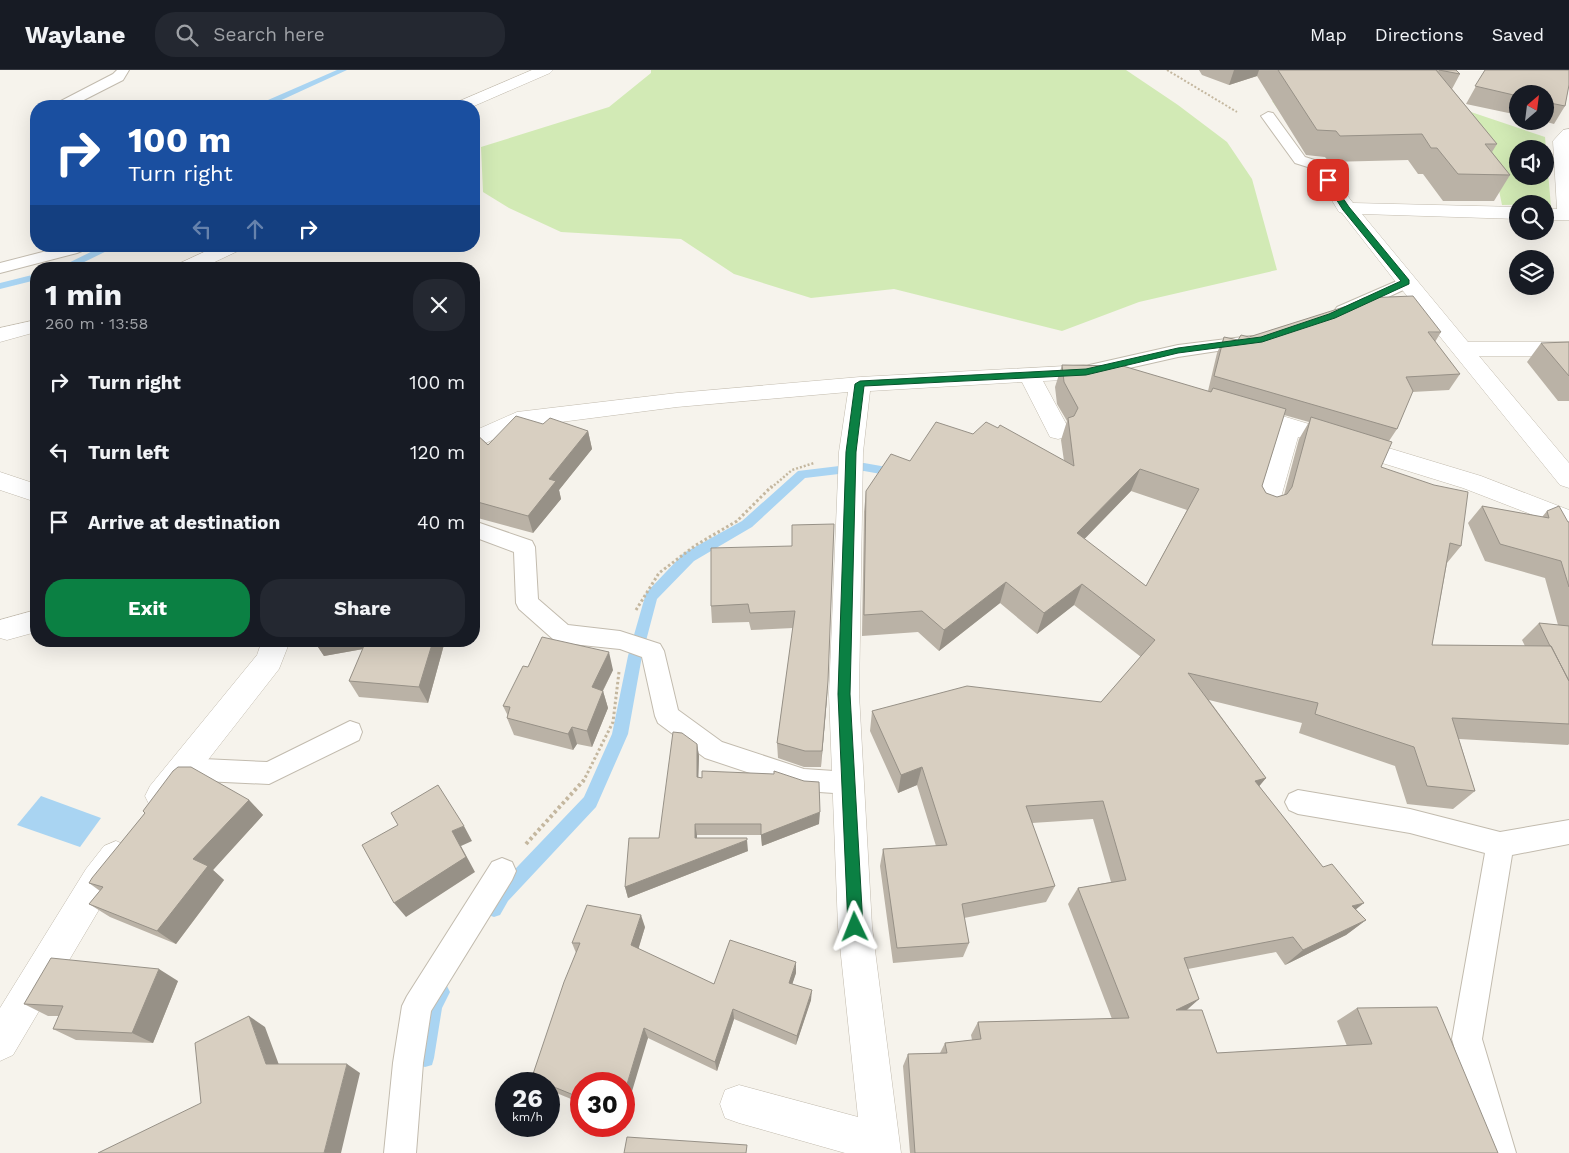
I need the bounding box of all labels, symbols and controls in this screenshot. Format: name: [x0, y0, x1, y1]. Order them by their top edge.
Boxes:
search box: [155, 12, 505, 57]
text: Waylane: [25, 21, 125, 49]
icon: search: [173, 21, 201, 49]
text: Search here: [213, 23, 325, 46]
text: Map: [1310, 24, 1347, 45]
text: Directions: [1375, 24, 1464, 45]
text: Saved: [1492, 24, 1544, 45]
north arrow: [1509, 85, 1554, 130]
map controls: [1509, 85, 1554, 295]
text: 100 m: [128, 119, 231, 161]
icon: right: [45, 120, 110, 185]
button: sound: [1509, 140, 1554, 185]
pin: [1307, 159, 1349, 201]
text: Turn right: [128, 161, 233, 186]
icon: arrive: [1314, 166, 1342, 194]
button: search: [1509, 195, 1554, 240]
icon: left: [188, 215, 216, 243]
icon: ahead: [241, 215, 269, 243]
icon: right: [294, 215, 322, 243]
button: layers: [1509, 250, 1554, 295]
text: 1 min: [45, 277, 122, 312]
button: close: [413, 279, 465, 331]
text: 260 m · 13:58: [45, 314, 148, 333]
icon: right: [45, 368, 73, 396]
text: Turn right: [88, 371, 181, 394]
text: 100 m: [409, 371, 465, 394]
icon: left: [45, 438, 73, 466]
text: Turn left: [88, 441, 169, 464]
text: 120 m: [410, 441, 465, 464]
icon: arrive: [45, 508, 73, 536]
text: Arrive at destination: [88, 511, 280, 534]
text: 40 m: [417, 511, 465, 534]
button: Exit: [45, 579, 250, 637]
button: Share: [260, 579, 465, 637]
position arrow: [828, 900, 880, 952]
speed limit sign: 30: [570, 1072, 635, 1137]
text: 26: [512, 1084, 543, 1113]
text: km/h: [512, 1110, 543, 1124]

